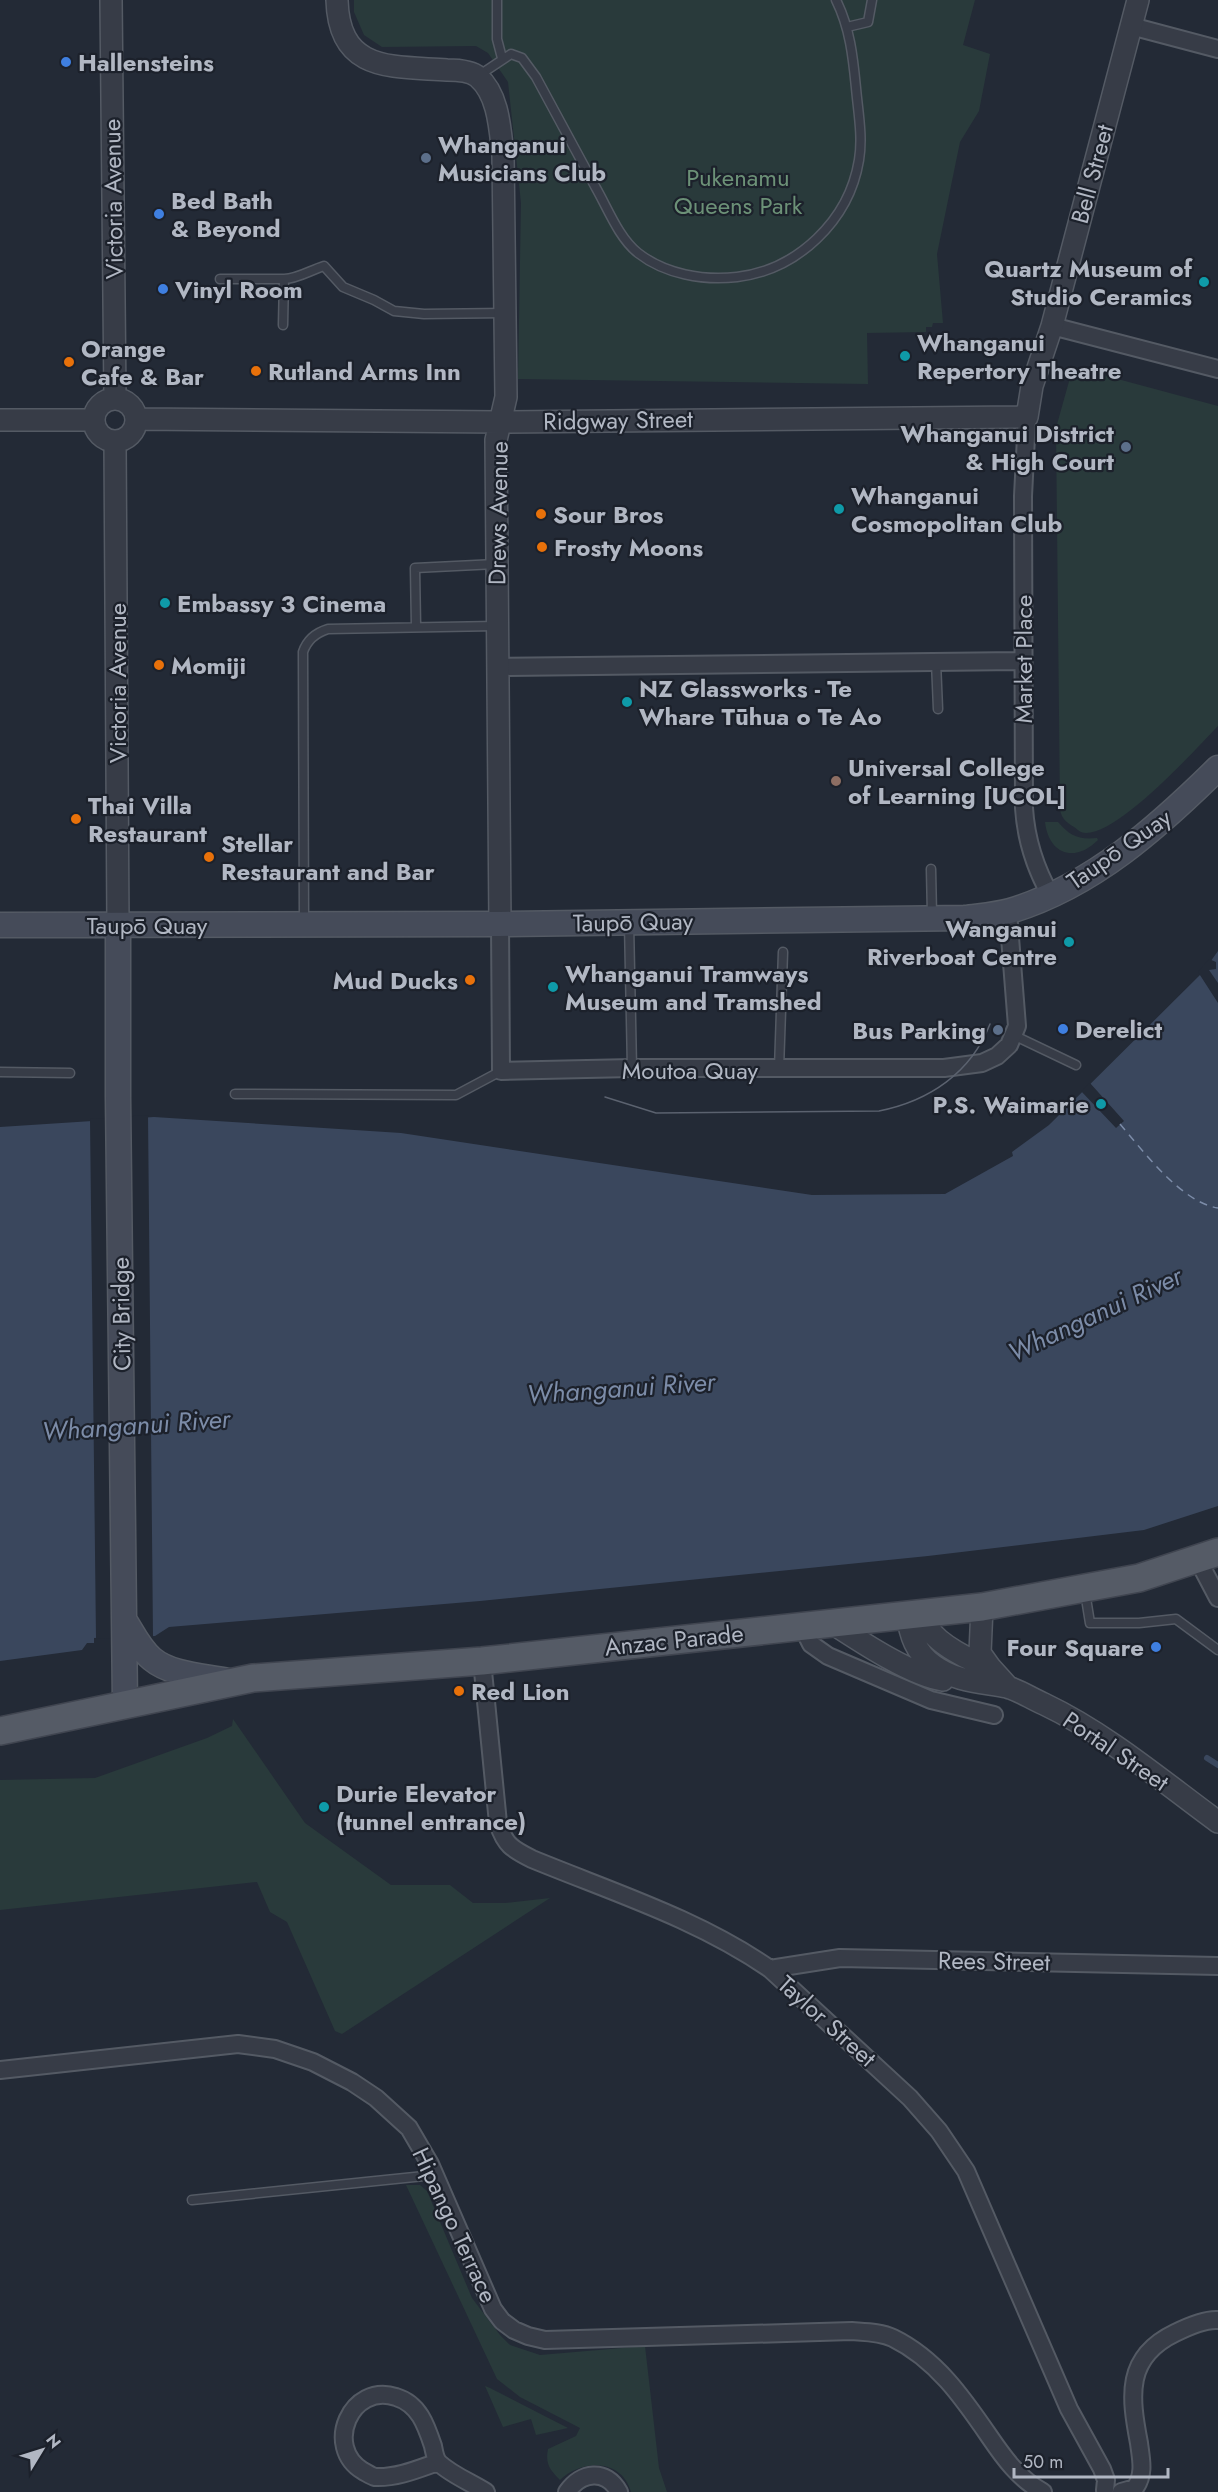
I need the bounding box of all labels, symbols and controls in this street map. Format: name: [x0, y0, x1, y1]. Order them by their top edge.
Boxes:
place label: Hallensteins: [78, 45, 214, 80]
marker: Hallensteins: [59, 55, 73, 69]
street label: Victoria Avenue: [94, 119, 132, 279]
street label: Bell Street: [1062, 120, 1122, 227]
place label: Whanganui Musicians Club: [438, 127, 606, 190]
marker: Whanganui Musicians Club: [419, 151, 433, 165]
park label: Pukenamu Queens Park: [674, 160, 803, 223]
place label: Bed Bath & Beyond: [171, 183, 281, 246]
marker: Bed Bath & Beyond: [152, 207, 166, 221]
place label: Quartz Museum of Studio Ceramics: [984, 251, 1194, 314]
place label: Vinyl Room: [174, 272, 303, 307]
marker: Quartz Museum of Studio Ceramics: [1197, 275, 1211, 289]
marker: Vinyl Room: [156, 282, 170, 296]
place label: Whanganui Repertory Theatre: [917, 325, 1121, 388]
place label: Orange Cafe & Bar: [81, 331, 204, 394]
marker: Whanganui Repertory Theatre: [898, 349, 912, 363]
place label: Rutland Arms Inn: [268, 354, 461, 389]
marker: Orange Cafe & Bar: [62, 355, 76, 369]
marker: Rutland Arms Inn: [249, 364, 263, 378]
street label: Ridgway Street: [543, 401, 693, 439]
place label: Whanganui District & High Court: [900, 416, 1114, 479]
marker: Whanganui District & High Court: [1119, 440, 1133, 454]
street label: Drews Avenue: [479, 441, 517, 585]
place label: Whanganui Cosmopolitan Club: [851, 478, 1063, 541]
place label: Sour Bros: [553, 497, 664, 532]
marker: Whanganui Cosmopolitan Club: [832, 502, 846, 516]
marker: Sour Bros: [534, 507, 548, 521]
place label: Frosty Moons: [554, 530, 703, 565]
marker: Frosty Moons: [535, 540, 549, 554]
place label: Embassy 3 Cinema: [177, 586, 386, 621]
street label: Market Place: [1006, 595, 1041, 723]
marker: Embassy 3 Cinema: [158, 596, 172, 610]
street label: Victoria Avenue: [100, 603, 135, 763]
place label: Momiji: [171, 648, 246, 683]
marker: Momiji: [152, 658, 166, 672]
place label: NZ Glassworks - Te Whare Tūhua o Te Ao: [639, 671, 882, 734]
marker: NZ Glassworks - Te Whare Tūhua o Te Ao: [620, 695, 634, 709]
place label: Universal College of Learning [UCOL]: [848, 750, 1066, 813]
marker: Universal College of Learning [UCOL]: [829, 774, 843, 788]
place label: Thai Villa Restaurant: [88, 788, 207, 851]
street label: Taupō Quay: [1060, 800, 1179, 898]
marker: Thai Villa Restaurant: [69, 812, 83, 826]
place label: Stellar Restaurant and Bar: [221, 826, 435, 889]
marker: Stellar Restaurant and Bar: [202, 850, 216, 864]
street label: Taupō Quay: [572, 903, 694, 941]
street label: Taupō Quay: [87, 908, 208, 943]
place label: Wanganui Riverboat Centre: [867, 911, 1057, 974]
marker: Wanganui Riverboat Centre: [1062, 935, 1076, 949]
place label: Whanganui Tramways Museum and Tramshed: [565, 956, 822, 1019]
place label: Mud Ducks: [333, 963, 458, 998]
marker: Mud Ducks: [463, 973, 477, 987]
marker: Whanganui Tramways Museum and Tramshed: [546, 980, 560, 994]
place label: Derelict: [1075, 1012, 1163, 1047]
place label: Bus Parking: [852, 1013, 986, 1048]
marker: Derelict: [1056, 1022, 1070, 1036]
marker: Bus Parking: [991, 1023, 1005, 1037]
street label: Moutoa Quay: [622, 1053, 759, 1088]
place label: P.S. Waimarie: [932, 1087, 1089, 1122]
marker: P.S. Waimarie: [1094, 1097, 1108, 1111]
water label: Whanganui River: [1002, 1256, 1190, 1371]
street label: City Bridge: [103, 1257, 139, 1371]
water label: Whanganui River: [526, 1362, 718, 1414]
water label: Whanganui River: [41, 1399, 233, 1451]
street label: Anzac Parade: [603, 1615, 745, 1665]
place label: Four Square: [1007, 1630, 1144, 1665]
marker: Four Square: [1149, 1640, 1163, 1654]
place label: Red Lion: [471, 1674, 570, 1709]
marker: Red Lion: [452, 1684, 466, 1698]
street label: Portal Street: [1056, 1703, 1176, 1799]
place label: Durie Elevator (tunnel entrance): [336, 1776, 526, 1839]
marker: Durie Elevator (tunnel entrance): [317, 1800, 331, 1814]
street label: Rees Street: [938, 1943, 1051, 1979]
street label: Taylor Street: [770, 1967, 884, 2075]
street label: Hipango Terrace: [404, 2141, 506, 2309]
north arrow: [12, 2420, 72, 2480]
text: N: [40, 2429, 66, 2453]
scale bar: [1014, 2441, 1168, 2479]
text: 50 m: [1023, 2449, 1063, 2475]

